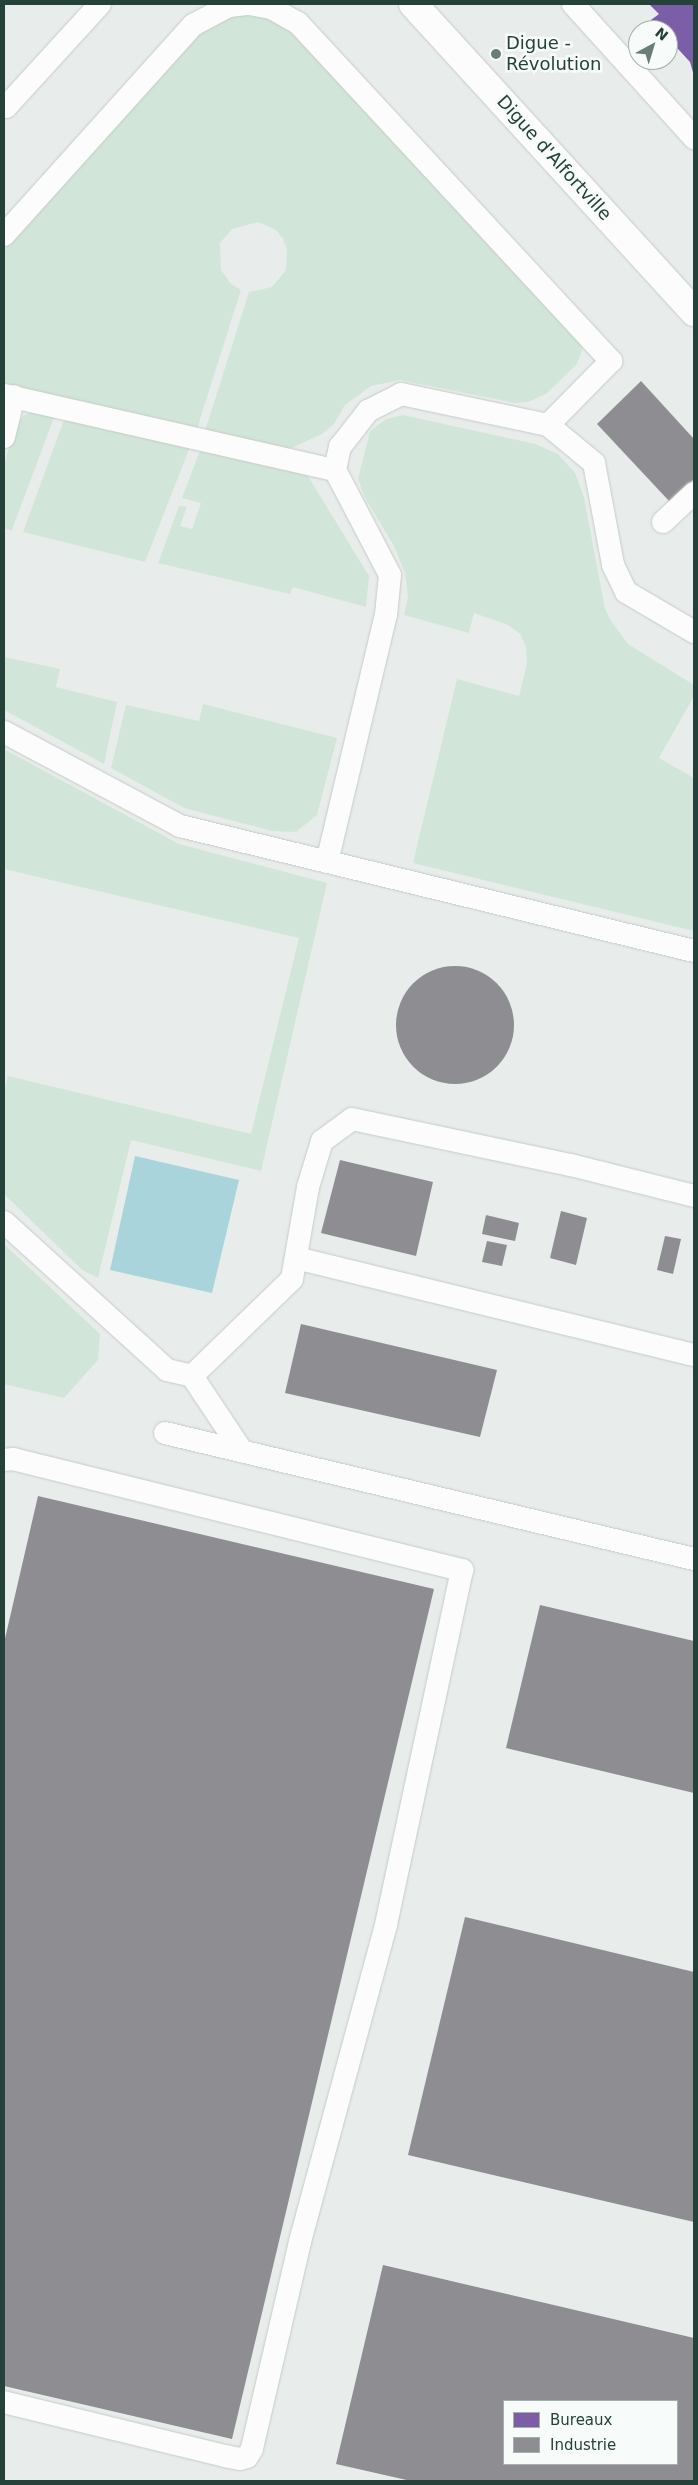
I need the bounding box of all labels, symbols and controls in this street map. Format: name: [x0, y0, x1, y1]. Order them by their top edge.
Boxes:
north arrow: [628, 20, 678, 70]
text: N: [652, 24, 671, 44]
place label: Digue - Révolution: [506, 33, 601, 76]
marker: Digue - Révolution: [490, 48, 502, 60]
street label: Digue d'Alfortville: [492, 91, 616, 225]
legend: [503, 2400, 678, 2465]
text: Bureaux: [550, 2411, 612, 2429]
text: Industrie: [550, 2436, 616, 2454]

